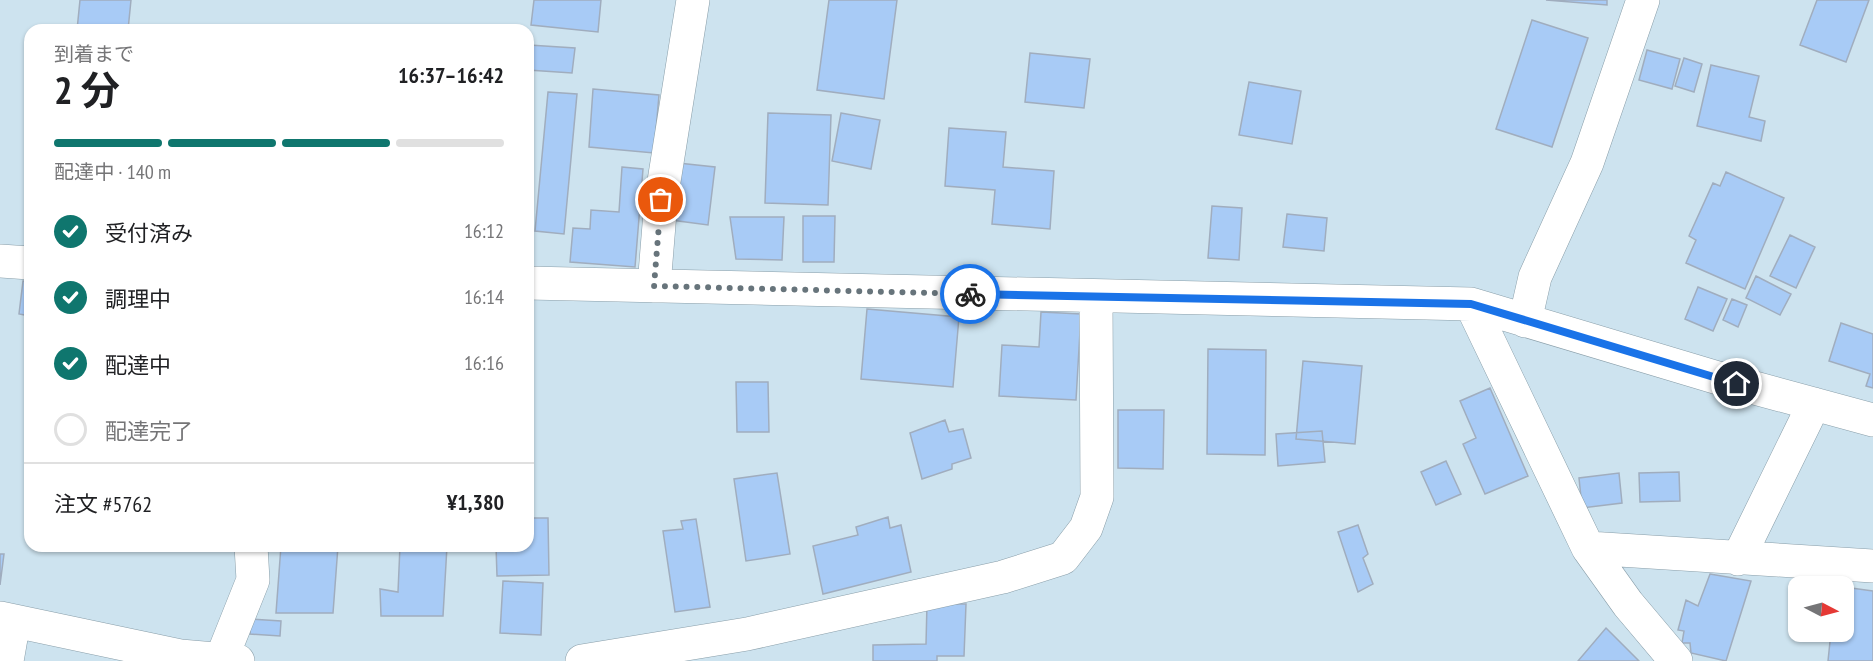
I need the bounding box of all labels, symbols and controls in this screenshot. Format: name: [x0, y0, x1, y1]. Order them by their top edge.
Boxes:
text: 到着まで: [54, 41, 134, 67]
text: 16:37–16:42: [398, 61, 504, 89]
text: 2 分: [54, 64, 120, 115]
text: 配達中 · 140 m: [54, 159, 171, 185]
pin: [635, 174, 686, 225]
icon: bag: [644, 183, 677, 216]
icon: check: [54, 215, 87, 248]
text: 16:12: [464, 218, 504, 244]
text: 受付済み: [105, 219, 193, 247]
courier: [940, 264, 1000, 324]
icon: bike: [954, 278, 987, 311]
icon: check: [54, 281, 87, 314]
text: 16:14: [464, 284, 504, 310]
text: 調理中: [105, 285, 171, 313]
icon: check: [54, 347, 87, 380]
text: 16:16: [464, 350, 504, 376]
text: 配達中: [105, 351, 171, 379]
pin: [1711, 358, 1762, 409]
icon: home: [1720, 367, 1753, 400]
text: 配達完了: [105, 417, 193, 445]
text: ¥1,380: [447, 488, 504, 516]
text: 注文 #5762: [54, 490, 152, 518]
north arrow: [1788, 576, 1854, 642]
map controls: [1788, 576, 1854, 642]

